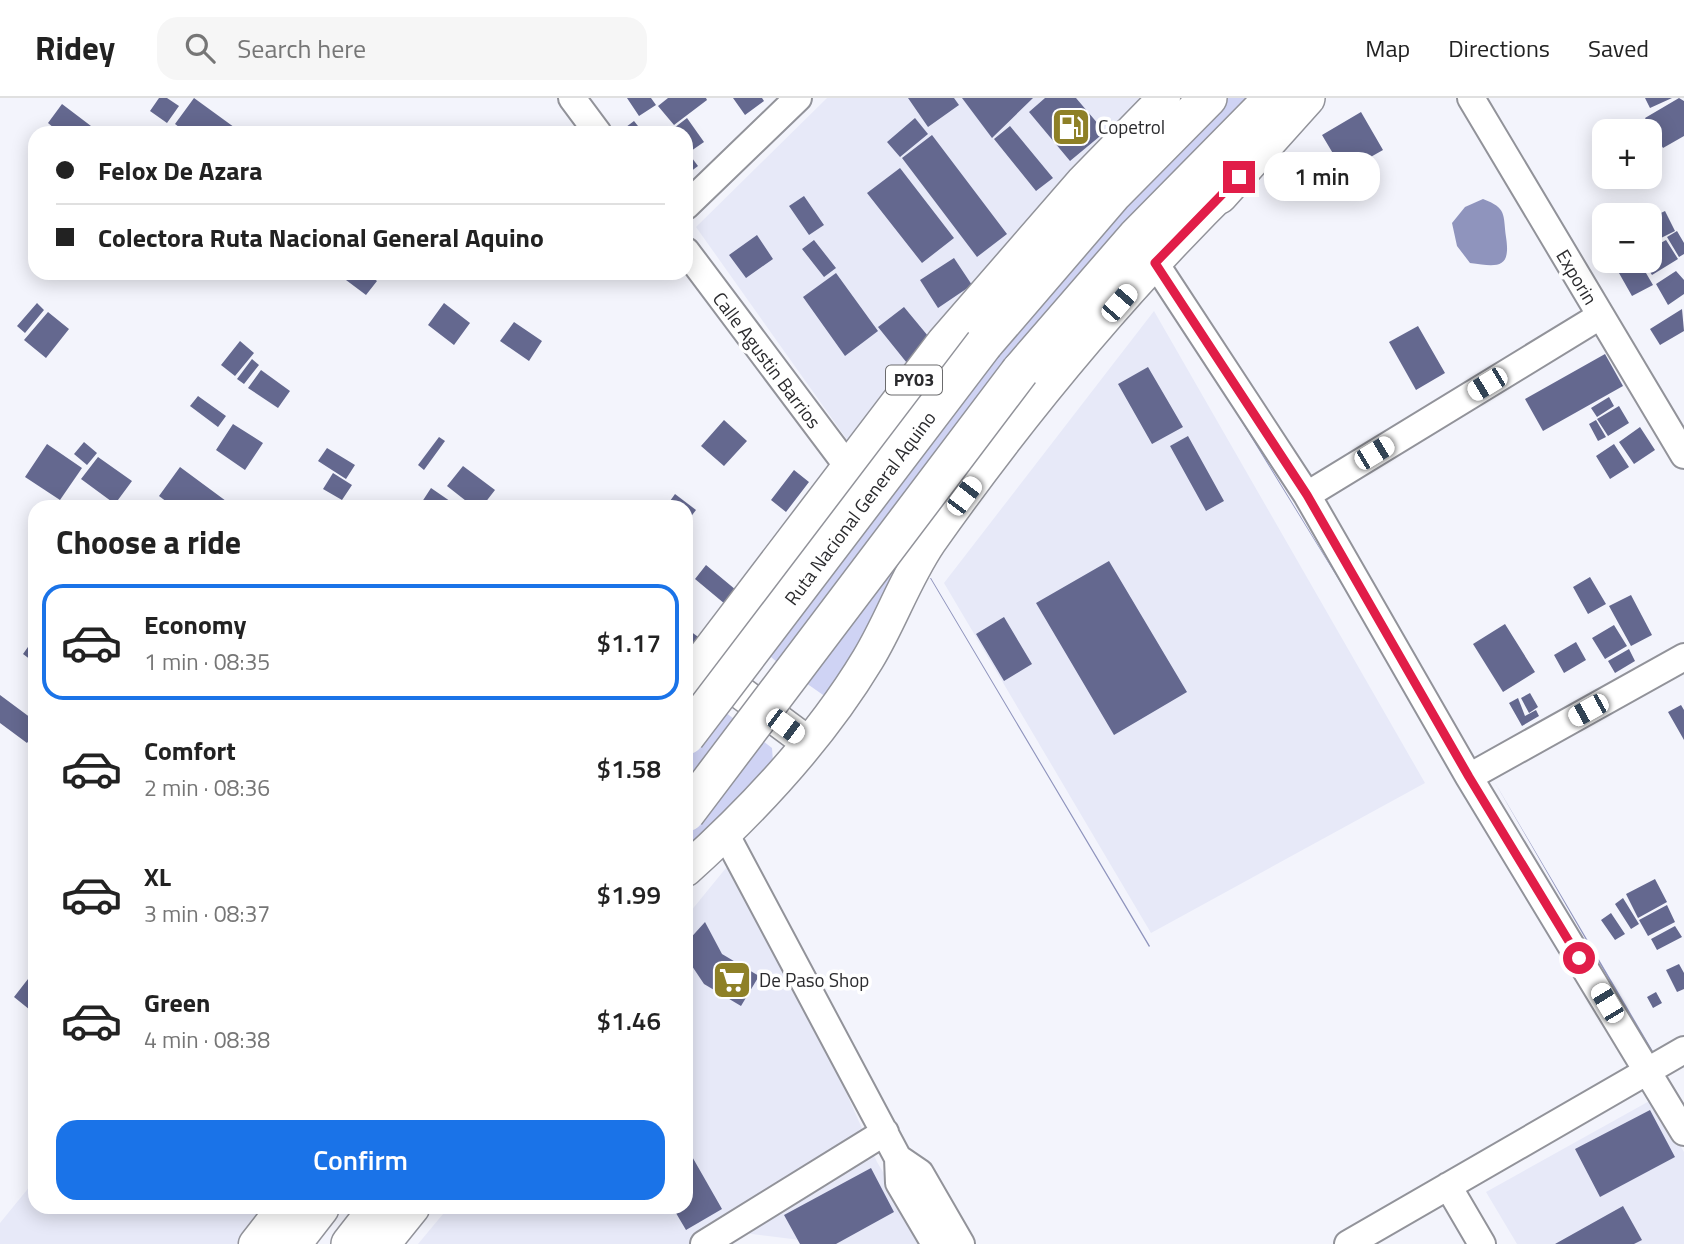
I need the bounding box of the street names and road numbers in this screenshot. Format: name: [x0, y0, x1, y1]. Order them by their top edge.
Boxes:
street label: Exporin: [1550, 244, 1605, 310]
street label: Calle Agustin Barrios: [706, 285, 829, 434]
road number: PY03: [886, 366, 942, 394]
street label: Ruta Nacional General Aquino: [777, 404, 942, 611]

